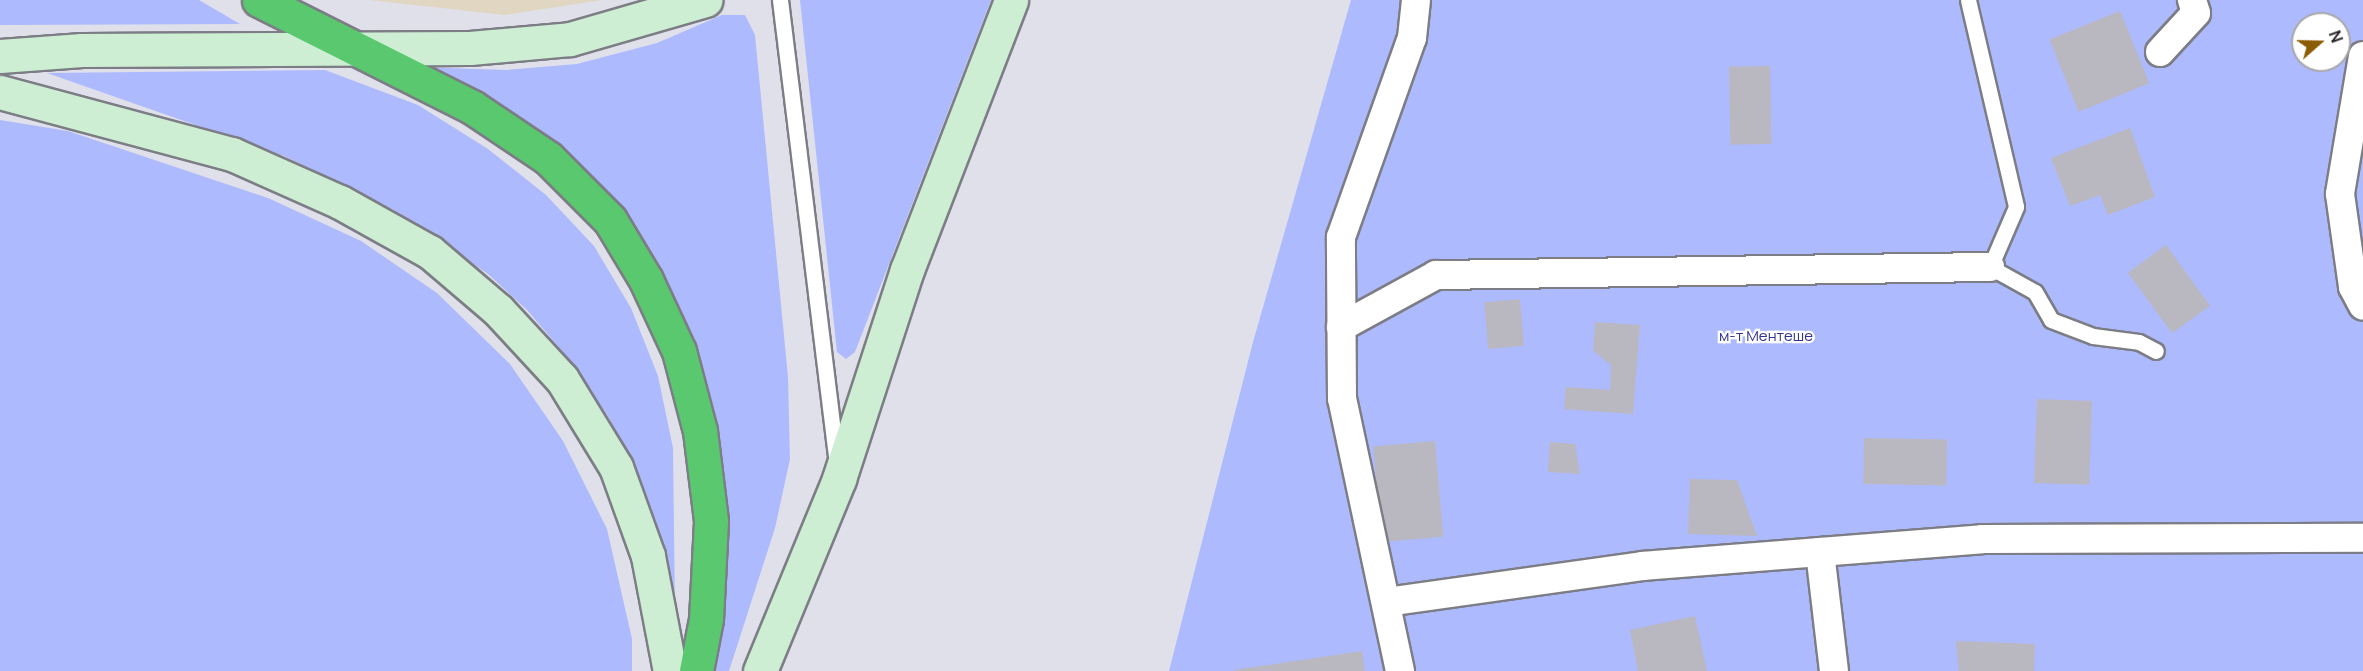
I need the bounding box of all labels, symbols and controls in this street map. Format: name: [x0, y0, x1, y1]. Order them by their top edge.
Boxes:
north arrow: [2291, 12, 2351, 72]
text: N: [2324, 27, 2348, 46]
park label: м-т Ментeше: [1719, 327, 1813, 345]

